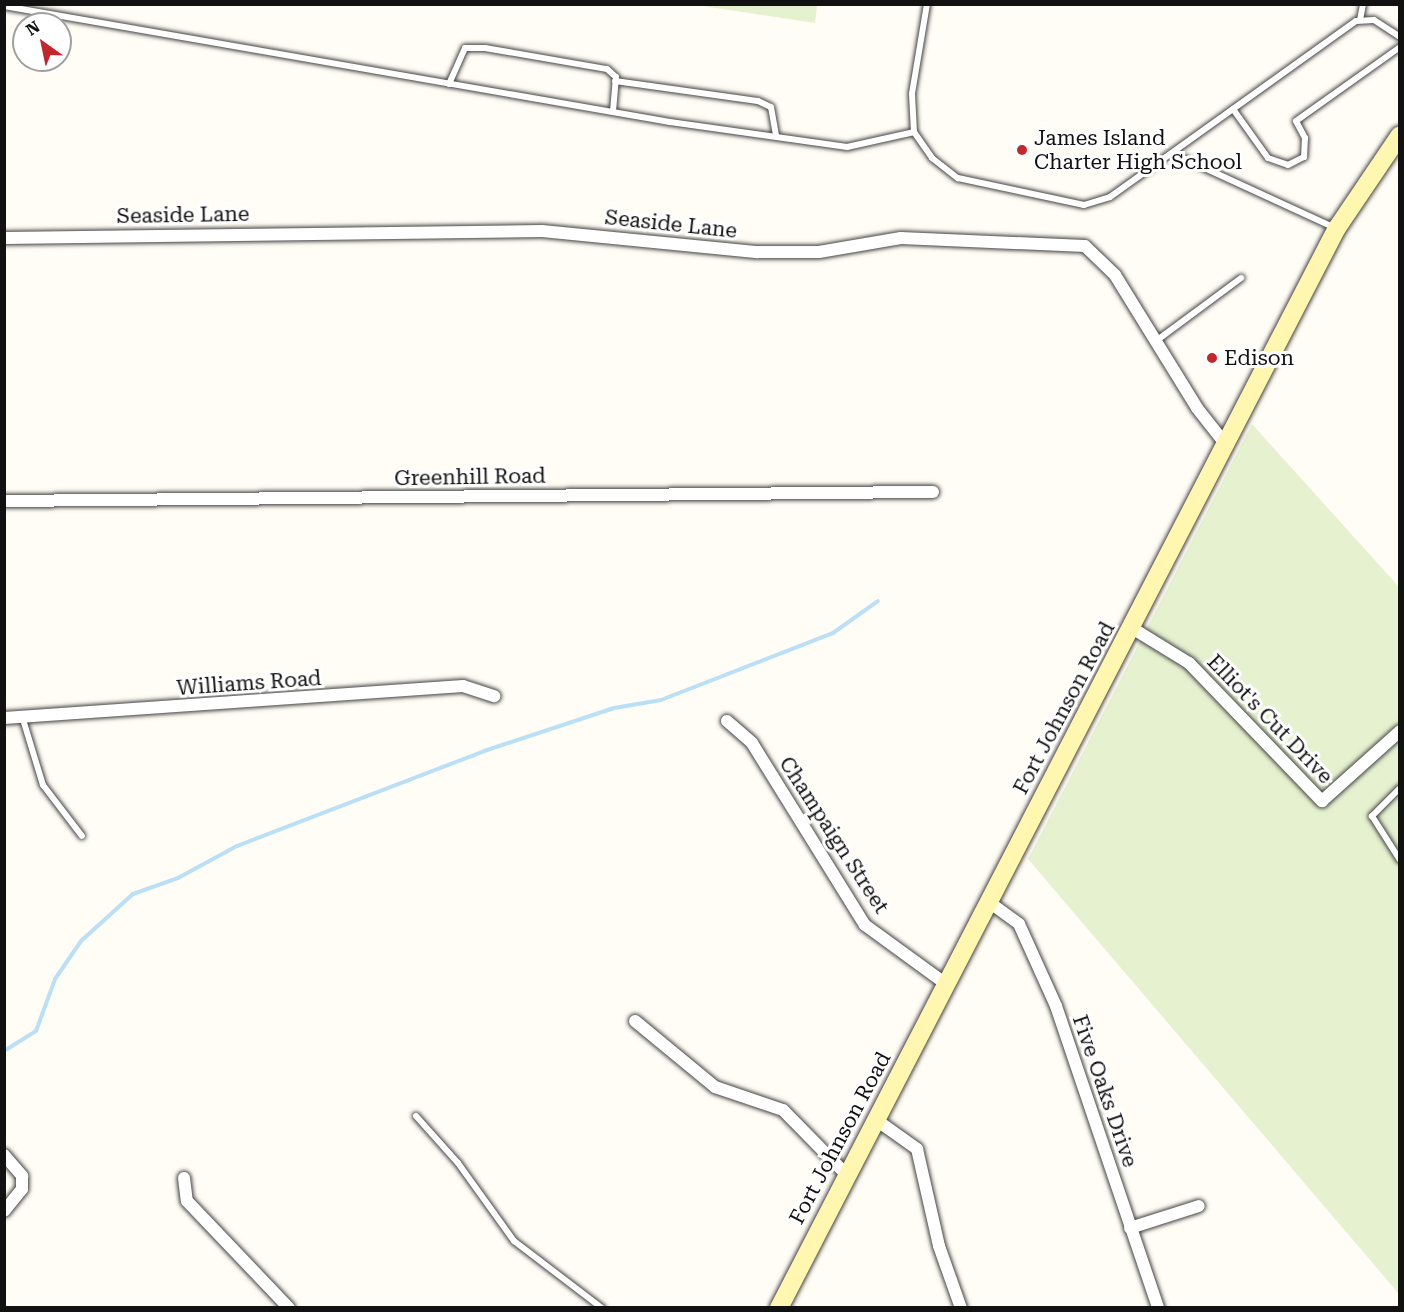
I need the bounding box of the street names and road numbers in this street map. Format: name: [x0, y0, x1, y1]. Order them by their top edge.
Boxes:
street label: Seaside Lane: [116, 201, 250, 229]
street label: Seaside Lane: [604, 205, 738, 243]
street label: Greenhill Road: [394, 463, 546, 491]
street label: Fort Johnson Road: [1008, 618, 1120, 798]
street label: Elliot's Cut Drive: [1202, 649, 1338, 789]
street label: Williams Road: [176, 665, 322, 701]
street label: Champaign Street: [774, 752, 894, 918]
street label: Five Oaks Drive: [1067, 1012, 1143, 1170]
street label: Fort Johnson Road: [784, 1048, 896, 1228]

